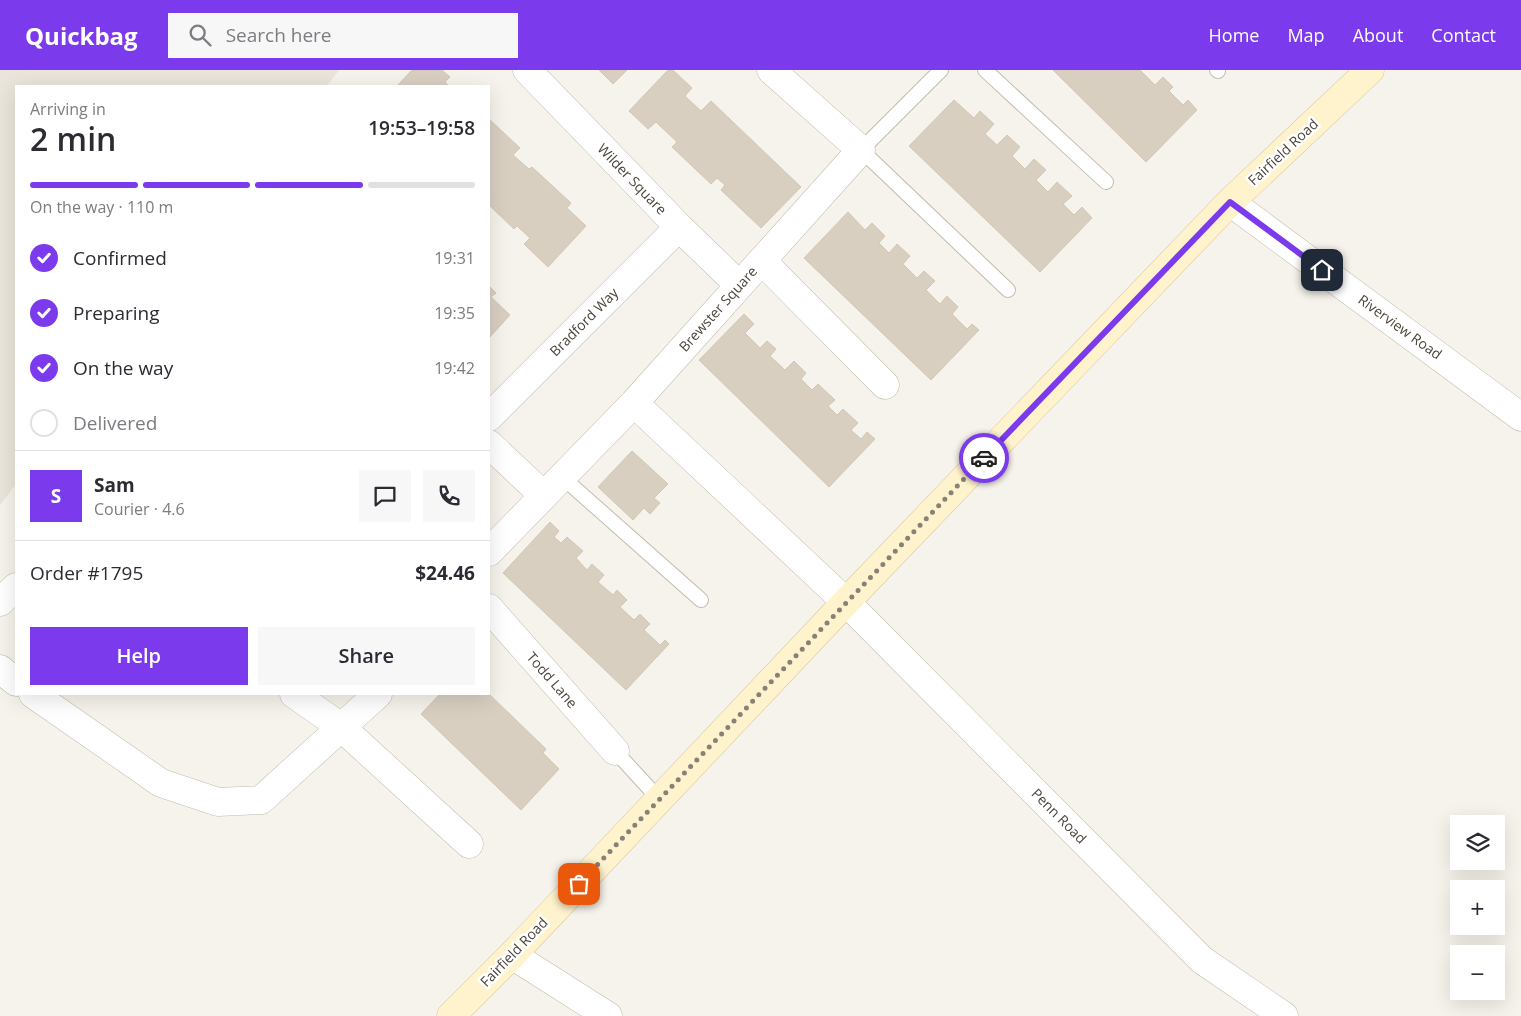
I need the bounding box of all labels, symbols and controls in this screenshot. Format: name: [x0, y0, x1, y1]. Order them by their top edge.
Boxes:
search box: [168, 13, 518, 58]
text: Quickbag: [25, 19, 138, 52]
icon: search: [186, 21, 214, 49]
text: Search here: [226, 22, 332, 48]
text: Home: [1209, 23, 1259, 47]
text: Map: [1287, 23, 1325, 47]
text: About: [1353, 23, 1403, 47]
text: Contact: [1431, 23, 1496, 47]
text: Arriving in: [30, 98, 106, 120]
street label: Fairfield Road: [1243, 114, 1322, 189]
text: 19:53–19:58: [368, 115, 475, 141]
text: 2 min: [30, 117, 116, 160]
street label: Wilder Square: [594, 139, 671, 218]
text: On the way · 110 m: [30, 196, 173, 218]
icon: check: [30, 244, 58, 272]
text: Confirmed: [73, 245, 167, 271]
text: 19:31: [434, 247, 475, 269]
pin: [1301, 249, 1343, 291]
icon: home: [1308, 256, 1336, 284]
street label: Brewster Square: [674, 262, 761, 355]
street label: Bradford Way: [545, 282, 623, 360]
street label: Riverview Road: [1355, 290, 1446, 363]
icon: check: [30, 299, 58, 327]
text: Preparing: [73, 300, 160, 326]
text: 19:35: [434, 302, 475, 324]
icon: check: [30, 354, 58, 382]
text: On the way: [73, 355, 173, 381]
text: 19:42: [434, 357, 475, 379]
text: Delivered: [73, 410, 157, 436]
courier: [959, 433, 1009, 483]
icon: car: [970, 444, 998, 472]
button: chat: [359, 470, 411, 522]
button: phone: [423, 470, 475, 522]
text: Sam: [94, 472, 135, 498]
text: S: [51, 483, 61, 509]
text: Courier · 4.6: [94, 498, 185, 520]
text: Order #1795: [30, 560, 143, 586]
text: $24.46: [415, 560, 475, 586]
button: Help: [30, 627, 248, 685]
button: Share: [258, 627, 475, 685]
street label: Todd Lane: [523, 648, 582, 712]
street label: Penn Road: [1028, 784, 1091, 847]
map controls: [1450, 815, 1505, 1000]
button: layers: [1450, 815, 1505, 870]
pin: [558, 863, 600, 905]
icon: bag: [565, 870, 593, 898]
button: +: [1450, 880, 1505, 935]
street label: Fairfield Road: [476, 913, 552, 990]
button: −: [1450, 945, 1505, 1000]

